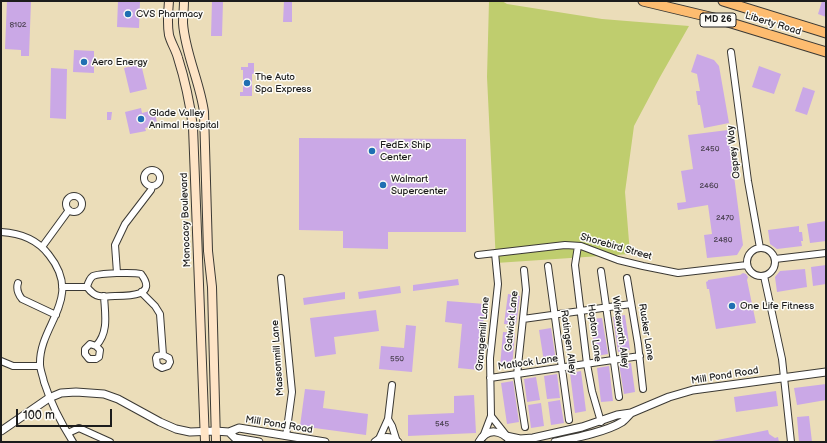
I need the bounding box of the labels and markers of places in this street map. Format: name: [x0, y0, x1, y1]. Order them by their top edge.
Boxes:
place label: CVS Pharmacy: [136, 8, 203, 20]
marker: CVS Pharmacy: [123, 9, 133, 19]
place label: Aero Energy: [92, 56, 147, 68]
marker: Aero Energy: [79, 57, 89, 67]
place label: The Auto Spa Express: [255, 71, 312, 94]
marker: The Auto Spa Express: [242, 78, 252, 88]
place label: Glade Valley Animal Hospital: [149, 107, 219, 130]
marker: Glade Valley Animal Hospital: [136, 114, 146, 124]
place label: FedEx Ship Center: [380, 139, 431, 162]
marker: FedEx Ship Center: [367, 146, 377, 156]
place label: Walmart Supercenter: [391, 173, 447, 196]
marker: Walmart Supercenter: [378, 180, 388, 190]
place label: One Life Fitness: [740, 300, 814, 312]
marker: One Life Fitness: [727, 301, 737, 311]

